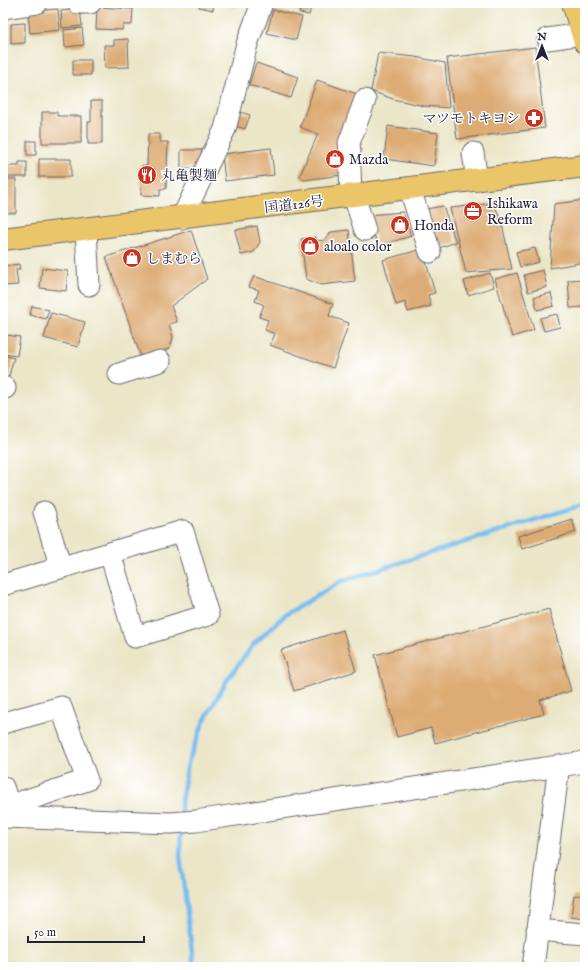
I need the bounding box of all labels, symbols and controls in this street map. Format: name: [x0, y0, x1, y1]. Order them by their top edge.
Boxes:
north arrow: [522, 26, 562, 66]
text: N: [536, 30, 547, 44]
pharmacy icon: マツモトキヨシ: [523, 107, 545, 129]
place label: マツモトキヨシ: [422, 110, 520, 128]
shop icon: Mazda: [324, 148, 346, 170]
place label: Mazda: [349, 151, 389, 169]
restaurant icon: 丸亀製麺: [136, 164, 158, 186]
place label: 丸亀製麺: [161, 167, 217, 185]
street label: 国道126号: [263, 192, 325, 218]
place label: Ishikawa Reform: [487, 195, 539, 229]
office icon: Ishikawa Reform: [462, 200, 484, 222]
shop icon: Honda: [389, 214, 411, 236]
place label: Honda: [414, 217, 455, 235]
shop icon: aloalo color: [299, 235, 321, 257]
place label: aloalo color: [324, 238, 392, 256]
shop icon: しまむら: [121, 247, 143, 269]
place label: しまむら: [146, 250, 202, 268]
scale bar: [28, 918, 144, 944]
text: 50 m: [34, 925, 56, 940]

